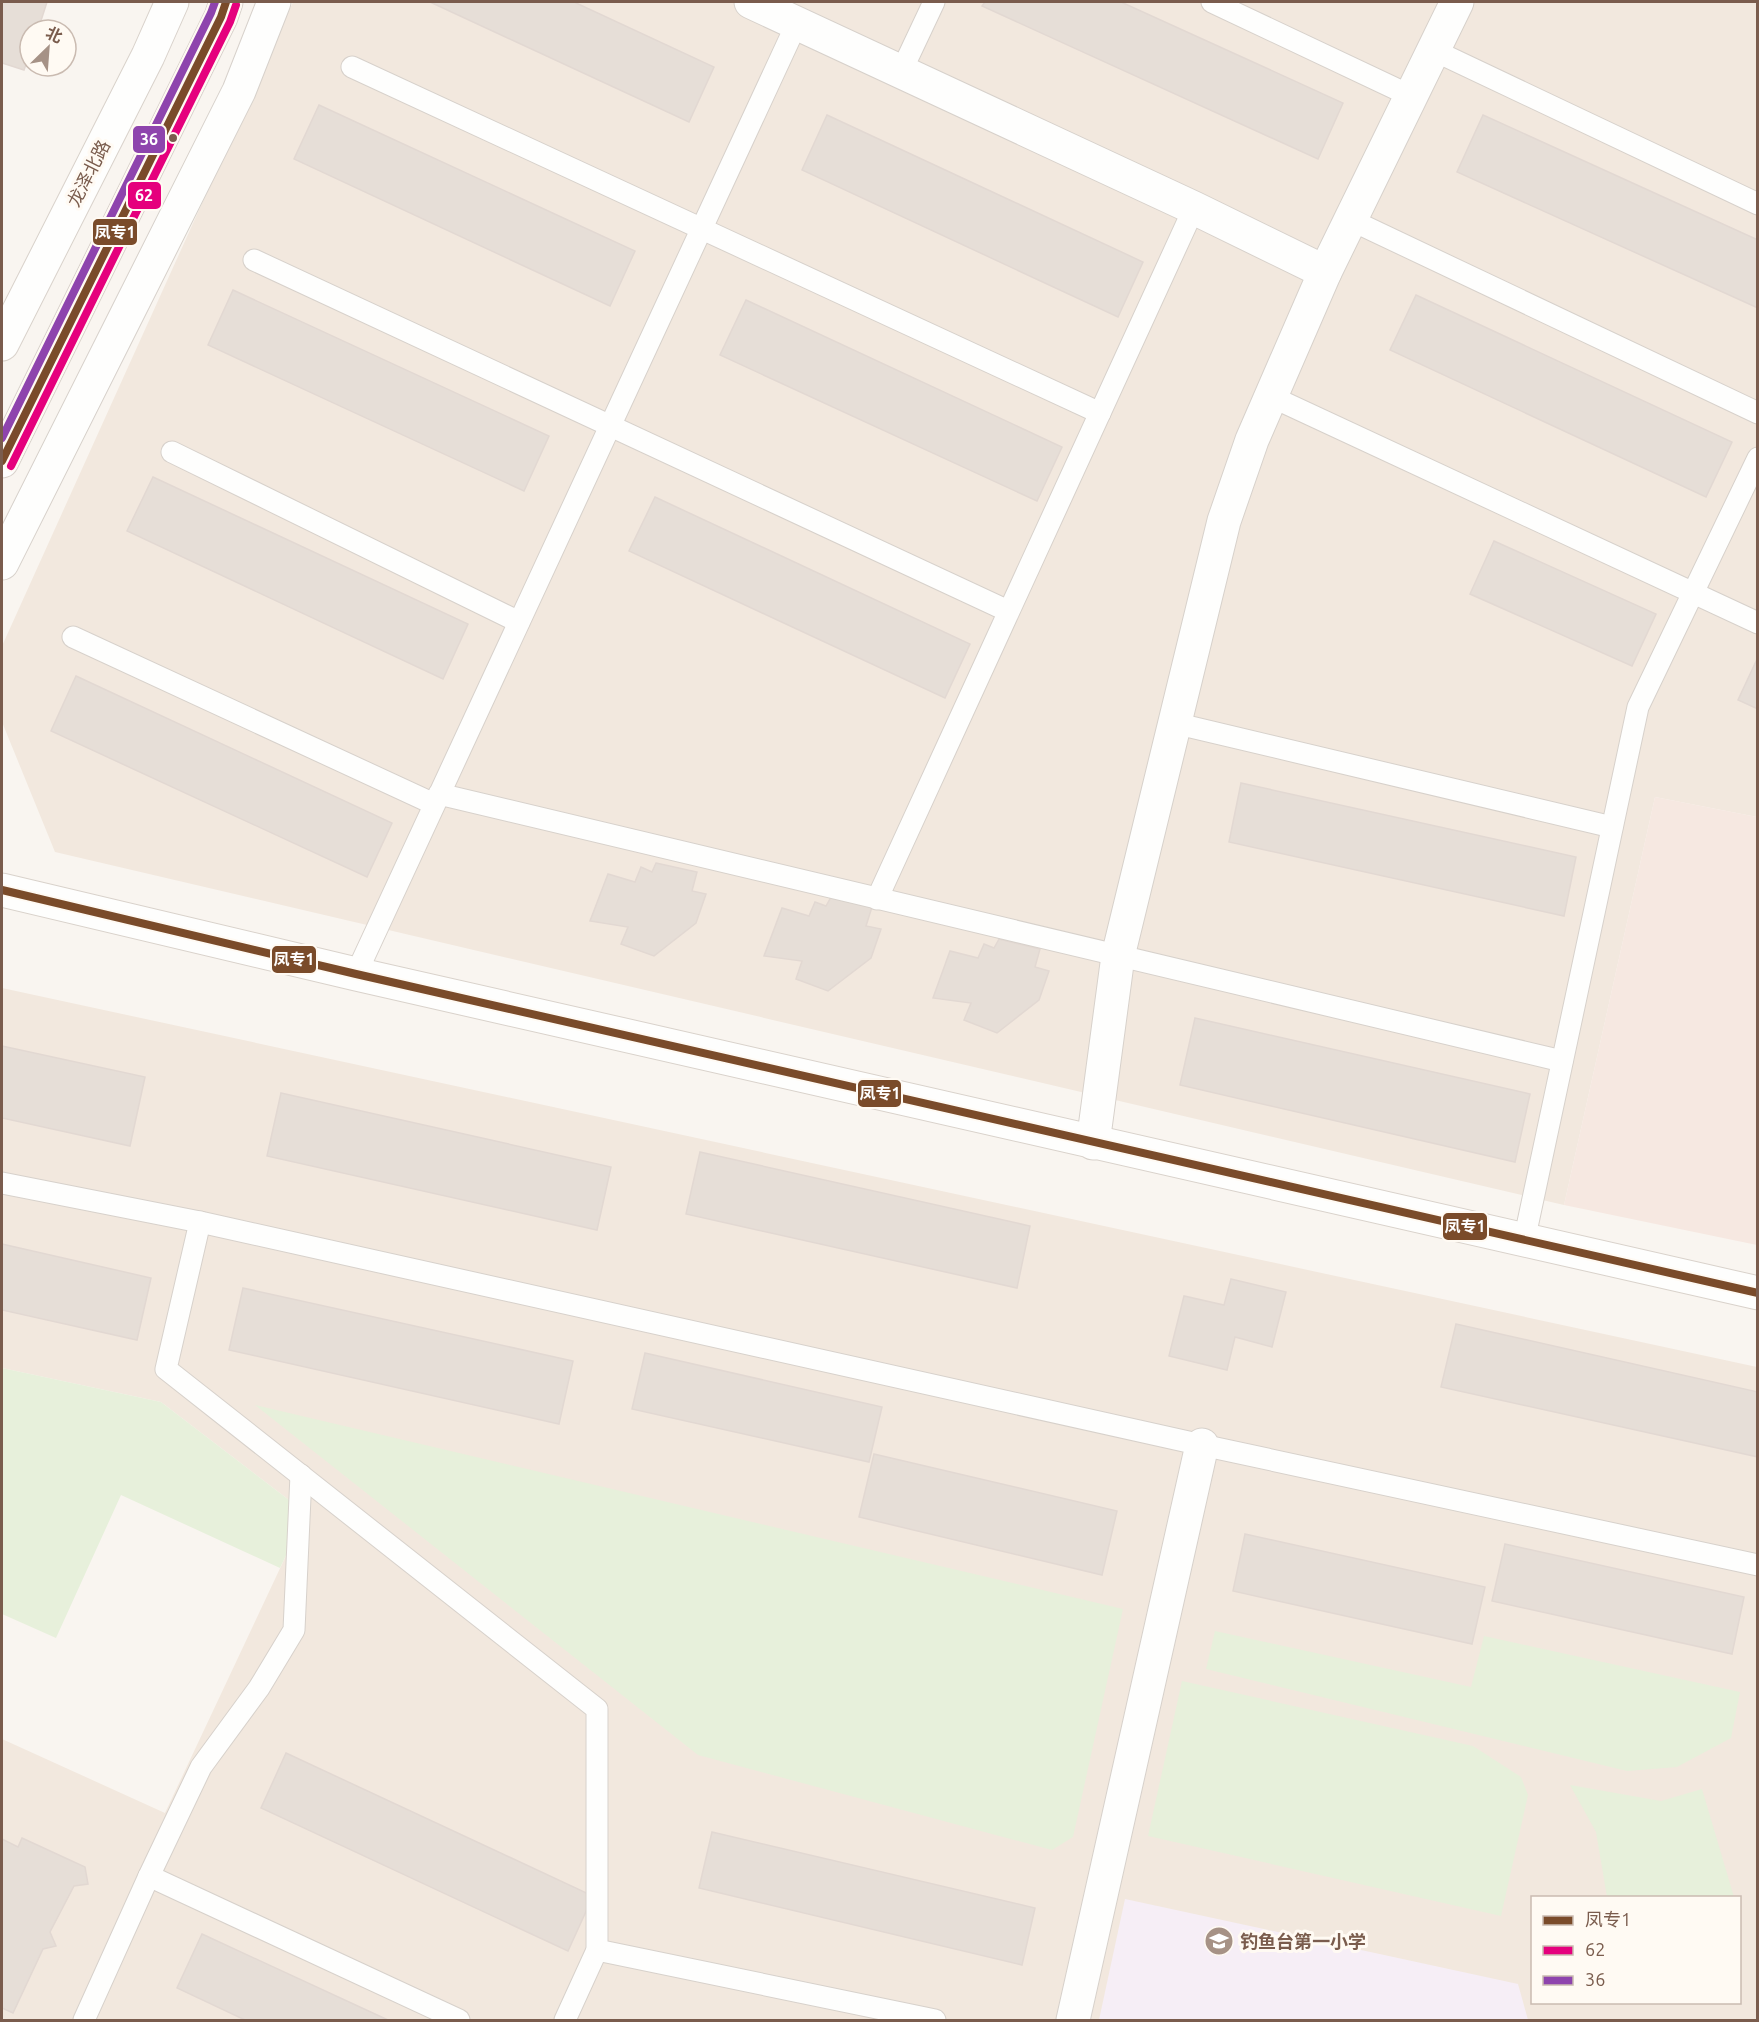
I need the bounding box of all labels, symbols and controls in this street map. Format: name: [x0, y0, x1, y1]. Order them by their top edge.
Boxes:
north arrow: [18, 18, 78, 78]
text: 北: [43, 23, 65, 46]
line badge: 36: [132, 125, 166, 154]
text: 36: [140, 130, 158, 148]
unlabelled marker: [167, 132, 179, 144]
street label: 龙泽北路: [63, 136, 113, 210]
line badge: 62: [127, 181, 162, 210]
text: 62: [135, 186, 153, 204]
line badge: 凤专1: [92, 218, 138, 246]
text: 凤专1: [94, 223, 136, 241]
line badge: 凤专1: [271, 945, 317, 974]
text: 凤专1: [273, 950, 315, 968]
line badge: 凤专1: [857, 1079, 902, 1108]
text: 凤专1: [859, 1084, 901, 1102]
line badge: 凤专1: [1442, 1212, 1488, 1241]
text: 凤专1: [1444, 1217, 1486, 1235]
legend: [1531, 1896, 1741, 2004]
text: 凤专1: [1585, 1909, 1631, 1929]
school or university icon: 钓鱼台第一小学: [1203, 1925, 1235, 1957]
place label: 钓鱼台第一小学: [1240, 1931, 1366, 1951]
text: 62: [1585, 1939, 1605, 1959]
text: 36: [1585, 1969, 1605, 1989]

